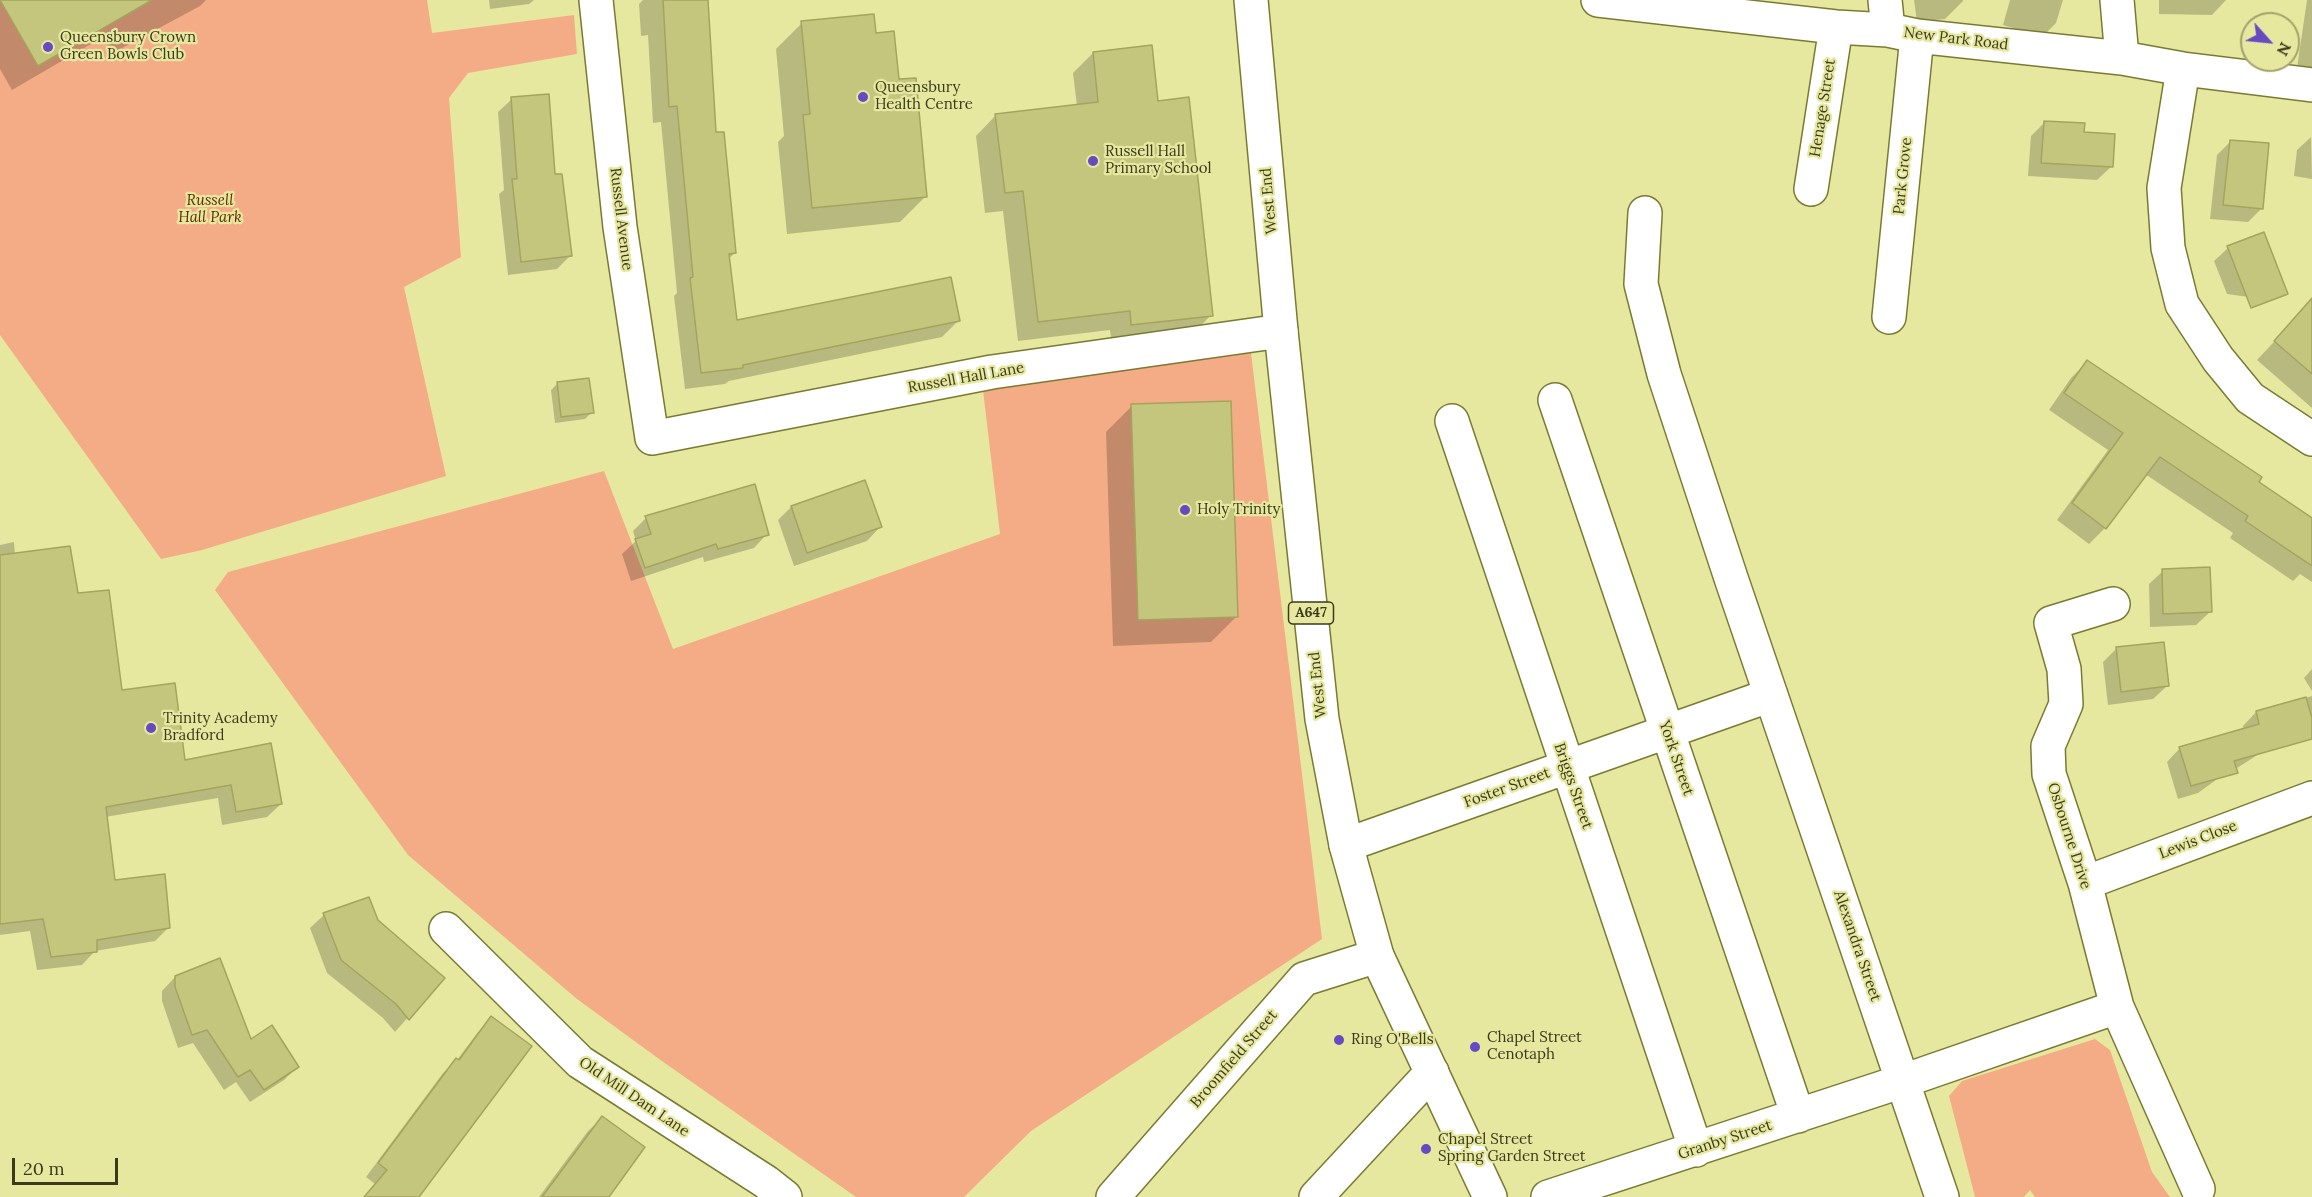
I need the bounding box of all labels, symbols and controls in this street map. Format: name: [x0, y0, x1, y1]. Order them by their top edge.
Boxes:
north arrow: [2240, 12, 2300, 72]
street label: New Park Road: [1903, 24, 2009, 54]
place label: Queensbury Crown Green Bowls Club: [60, 29, 196, 64]
text: N: [2273, 39, 2296, 59]
marker: Queensbury Crown Green Bowls Club: [41, 40, 55, 54]
street label: Henage Street: [1806, 58, 1840, 158]
place label: Queensbury Health Centre: [875, 79, 973, 114]
marker: Queensbury Health Centre: [856, 90, 870, 104]
street label: Park Grove: [1890, 137, 1916, 215]
place label: Russell Hall Primary School: [1105, 143, 1212, 178]
marker: Russell Hall Primary School: [1086, 154, 1100, 168]
street label: Russell Avenue: [606, 167, 636, 271]
street label: West End: [1257, 167, 1281, 235]
park label: Russell Hall Park: [178, 192, 242, 227]
street label: Russell Hall Lane: [906, 359, 1026, 397]
place label: Holy Trinity: [1197, 501, 1280, 519]
marker: Holy Trinity: [1178, 503, 1192, 517]
road number: A647: [1288, 602, 1334, 624]
street label: West End: [1306, 651, 1330, 719]
place label: Trinity Academy Bradford: [163, 710, 278, 745]
street label: York Street: [1655, 718, 1697, 798]
marker: Trinity Academy Bradford: [144, 721, 158, 735]
street label: Briggs Street: [1550, 741, 1596, 831]
street label: Foster Street: [1461, 764, 1553, 812]
street label: Osbourne Drive: [2043, 781, 2095, 891]
street label: Lewis Close: [2156, 817, 2240, 863]
street label: Alexandra Street: [1830, 888, 1884, 1004]
street label: Broomfield Street: [1187, 1006, 1281, 1112]
place label: Chapel Street Cenotaph: [1487, 1029, 1582, 1064]
place label: Ring O'Bells: [1351, 1031, 1434, 1049]
marker: Ring O'Bells: [1332, 1033, 1346, 1047]
marker: Chapel Street Cenotaph: [1468, 1040, 1482, 1054]
street label: Old Mill Dam Lane: [575, 1053, 693, 1141]
street label: Granby Street: [1676, 1116, 1774, 1164]
place label: Chapel Street Spring Garden Street: [1438, 1131, 1586, 1166]
marker: Chapel Street Spring Garden Street: [1419, 1142, 1433, 1156]
scale bar: [15, 1146, 122, 1184]
text: 20 m: [23, 1157, 65, 1180]

